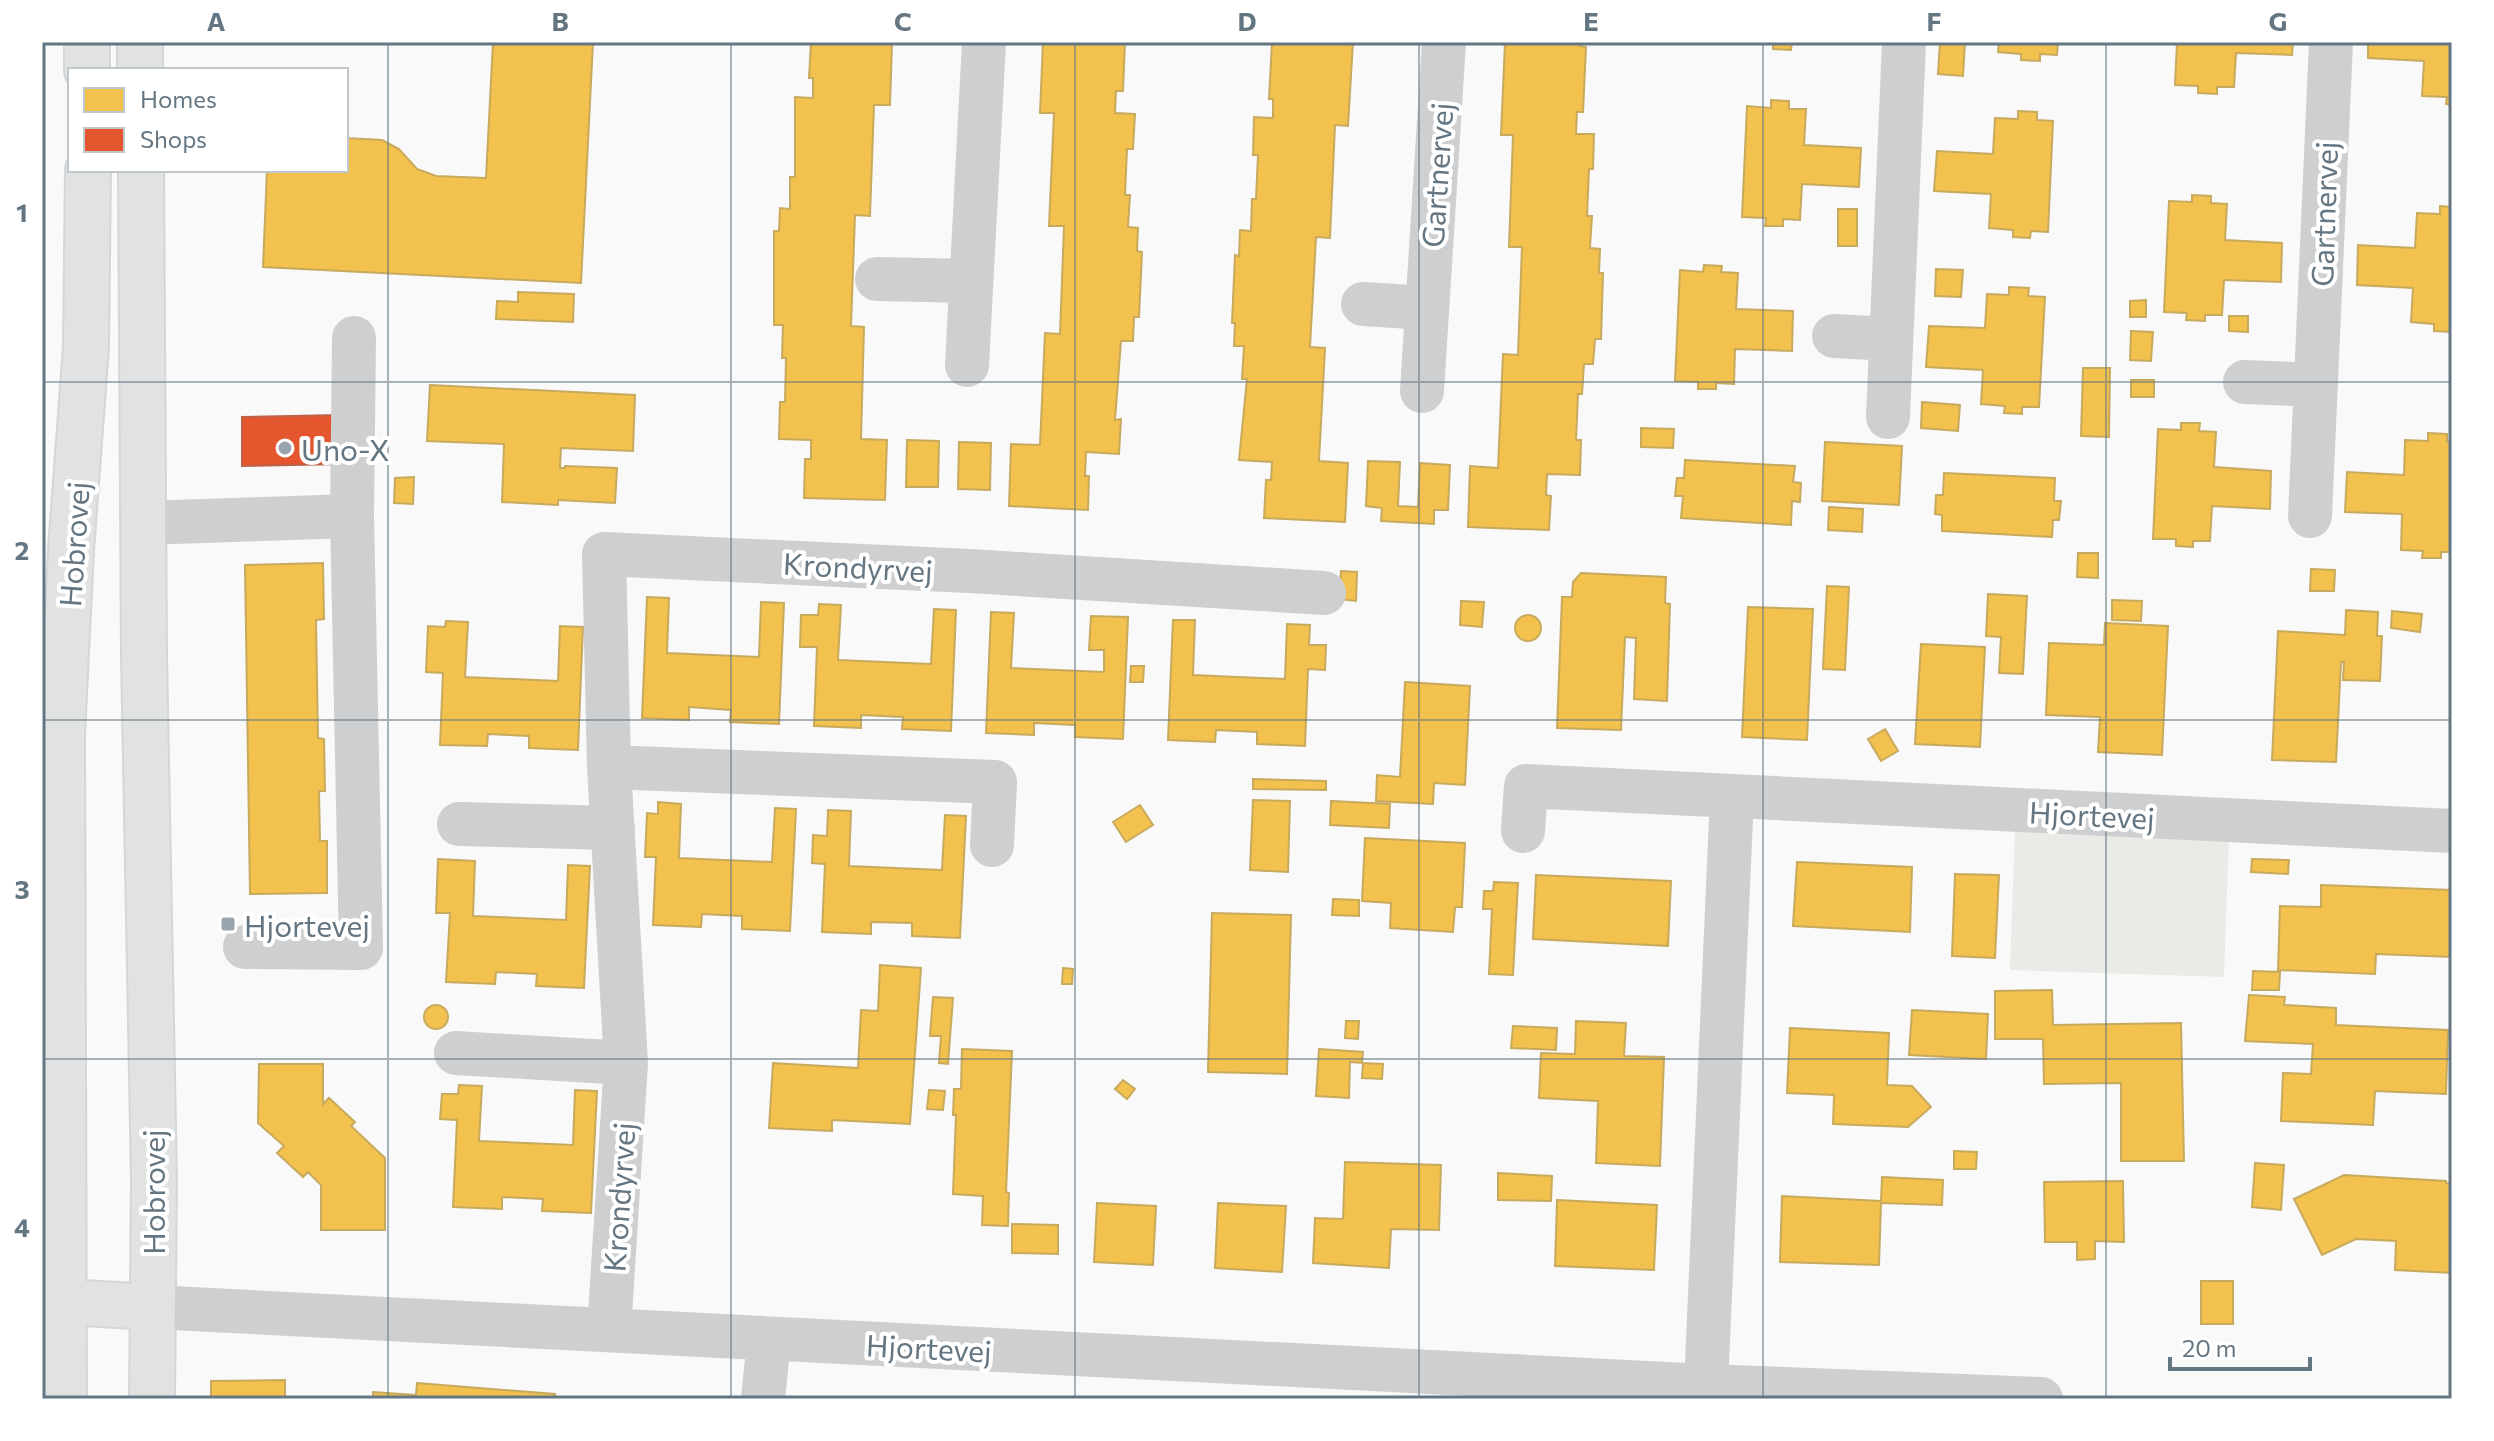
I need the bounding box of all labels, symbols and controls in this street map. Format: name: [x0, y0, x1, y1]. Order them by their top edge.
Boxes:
text: A: [207, 5, 226, 36]
text: B: [551, 5, 569, 36]
text: C: [894, 5, 912, 36]
text: D: [1237, 5, 1257, 36]
text: E: [1583, 5, 1599, 36]
text: F: [1926, 5, 1942, 36]
text: G: [2269, 5, 2287, 36]
legend: [68, 68, 348, 172]
text: Homes: [140, 84, 217, 113]
street label: Gartnervej: [1412, 101, 1460, 249]
text: Shops: [140, 124, 207, 153]
street label: Gartnervej: [2302, 141, 2344, 287]
text: 1: [16, 196, 28, 227]
place label: Uno-X: [301, 430, 390, 467]
marker: Uno-X: [276, 439, 294, 457]
street label: Hobrovej: [50, 480, 96, 608]
text: 2: [15, 534, 29, 565]
street label: Krondyrvej: [782, 544, 934, 588]
street label: Hjortevej: [2028, 792, 2156, 836]
text: 3: [14, 873, 30, 904]
place label: Hjortevej: [244, 906, 370, 943]
marker: Hjortevej: [219, 915, 237, 933]
street label: Krondyrvej: [594, 1121, 642, 1273]
street label: Hobrovej: [134, 1129, 171, 1255]
text: 4: [14, 1211, 30, 1242]
scale bar: [2170, 1321, 2310, 1371]
street label: Hjortevej: [865, 1325, 993, 1369]
text: 20 m: [2182, 1333, 2236, 1362]

